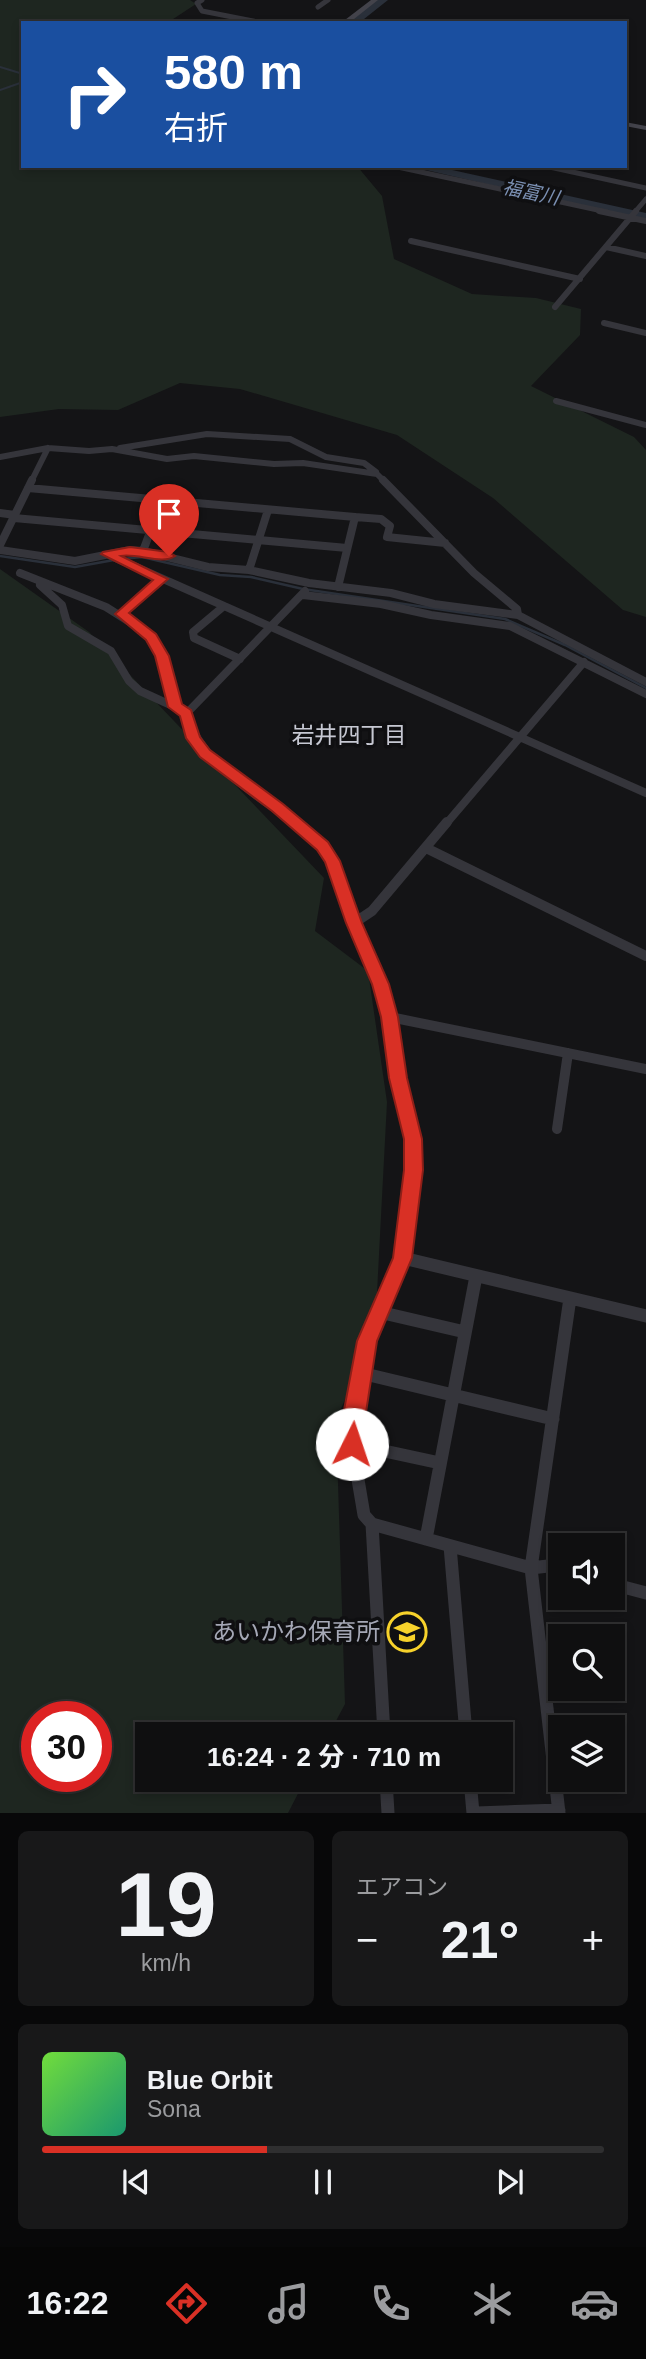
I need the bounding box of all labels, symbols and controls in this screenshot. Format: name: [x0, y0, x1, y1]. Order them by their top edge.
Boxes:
text: 580 m: [164, 45, 303, 99]
icon: right: [49, 49, 140, 140]
text: 右折: [164, 110, 228, 146]
water label: 福富川: [501, 176, 563, 209]
pin: [139, 484, 199, 556]
icon: arrive: [150, 495, 188, 533]
district label: 岩井四丁目: [292, 722, 407, 748]
position arrow: [315, 1407, 389, 1481]
map controls: [548, 1533, 625, 1792]
button: sound: [548, 1533, 625, 1610]
school or university icon: あいかわ保育所: [386, 1611, 428, 1653]
place label: あいかわ保育所: [212, 1618, 380, 1645]
button: search: [548, 1624, 625, 1701]
speed limit sign: 30: [21, 1701, 112, 1792]
button: layers: [548, 1715, 625, 1792]
text: 16:24 · 2 分 · 710 m: [207, 1742, 441, 1772]
text: 19: [115, 1854, 217, 1955]
text: エアコン: [356, 1874, 448, 1900]
text: 21°: [441, 1911, 519, 1969]
text: −: [356, 1919, 378, 1961]
text: +: [582, 1919, 604, 1961]
text: km/h: [141, 1950, 191, 1976]
text: Blue Orbit: [147, 2065, 273, 2095]
text: Sona: [147, 2096, 201, 2122]
icon: previous: [117, 2163, 155, 2201]
icon: pause: [304, 2163, 342, 2201]
icon: next: [491, 2163, 529, 2201]
icon: directions: [162, 2279, 211, 2328]
icon: music: [264, 2279, 313, 2328]
icon: phone: [366, 2279, 415, 2328]
icon: climate: [468, 2279, 517, 2328]
icon: car: [570, 2279, 619, 2328]
text: 16:22: [27, 2285, 108, 2321]

